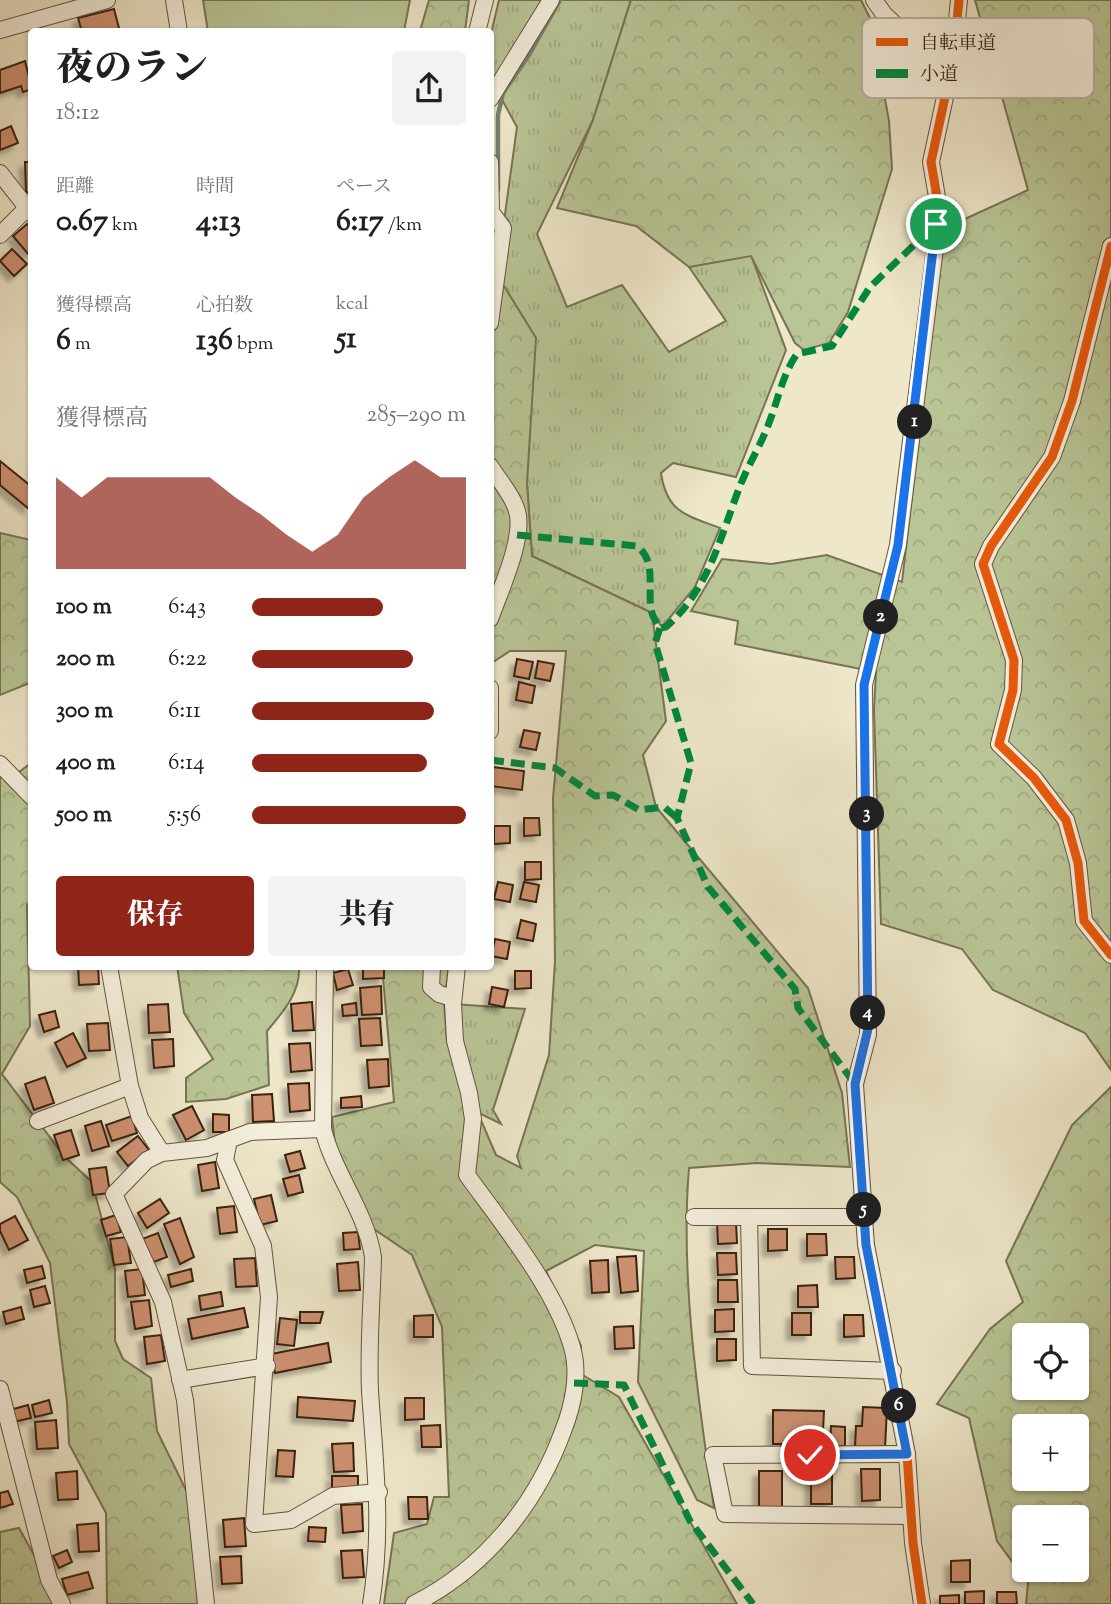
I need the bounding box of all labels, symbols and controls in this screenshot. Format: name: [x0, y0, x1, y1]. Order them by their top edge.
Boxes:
legend: [862, 18, 1094, 98]
text: 自転車道: [920, 31, 996, 58]
text: 夜のラン: [56, 44, 208, 98]
button: share: [392, 51, 466, 125]
text: 小道: [920, 62, 958, 89]
text: 18:12: [56, 97, 100, 130]
text: 距離: [56, 174, 94, 201]
text: 時間: [196, 174, 234, 201]
text: ペース: [336, 174, 392, 201]
pin: [906, 194, 966, 254]
text: 0.67: [56, 201, 108, 244]
text: 4:13: [196, 201, 241, 244]
text: 6:17: [336, 201, 384, 244]
icon: arrive: [917, 205, 955, 243]
text: km: [108, 212, 138, 239]
text: /km: [384, 212, 422, 239]
text: kcal: [336, 291, 369, 318]
text: 獲得標高: [56, 293, 132, 320]
text: 心拍数: [196, 293, 253, 320]
text: 51: [336, 318, 356, 361]
text: 6: [56, 320, 71, 363]
text: 136: [196, 320, 233, 363]
text: m: [71, 331, 91, 358]
text: bpm: [233, 331, 273, 358]
text: 285–290 m: [367, 399, 466, 432]
text: 獲得標高: [56, 403, 148, 436]
pin: 1: [898, 404, 932, 440]
text: 1: [911, 408, 918, 435]
text: 100 m: [56, 591, 112, 624]
text: 6:43: [168, 591, 206, 624]
pin: 2: [864, 600, 898, 634]
text: 2: [876, 603, 885, 630]
text: 200 m: [56, 643, 115, 676]
text: 6:22: [168, 643, 207, 676]
text: 300 m: [56, 695, 113, 728]
text: 6:11: [168, 695, 201, 728]
text: 400 m: [56, 747, 116, 780]
text: 6:14: [168, 747, 205, 780]
pin: 3: [850, 796, 884, 832]
text: 500 m: [56, 799, 112, 832]
text: 5:56: [168, 799, 201, 832]
text: 3: [863, 800, 870, 827]
button: 保存: [56, 876, 254, 956]
button: 共有: [268, 876, 466, 956]
pin: 4: [850, 996, 886, 1030]
text: 4: [863, 999, 872, 1026]
pin: 5: [846, 1192, 882, 1228]
text: 5: [860, 1196, 867, 1223]
map controls: [1012, 1323, 1089, 1582]
button: locate: [1012, 1323, 1089, 1400]
pin: 6: [881, 1388, 916, 1424]
text: 6: [894, 1392, 903, 1419]
button: +: [1012, 1414, 1089, 1491]
pin: [780, 1425, 840, 1485]
icon: check: [791, 1436, 829, 1474]
button: −: [1012, 1505, 1089, 1582]

